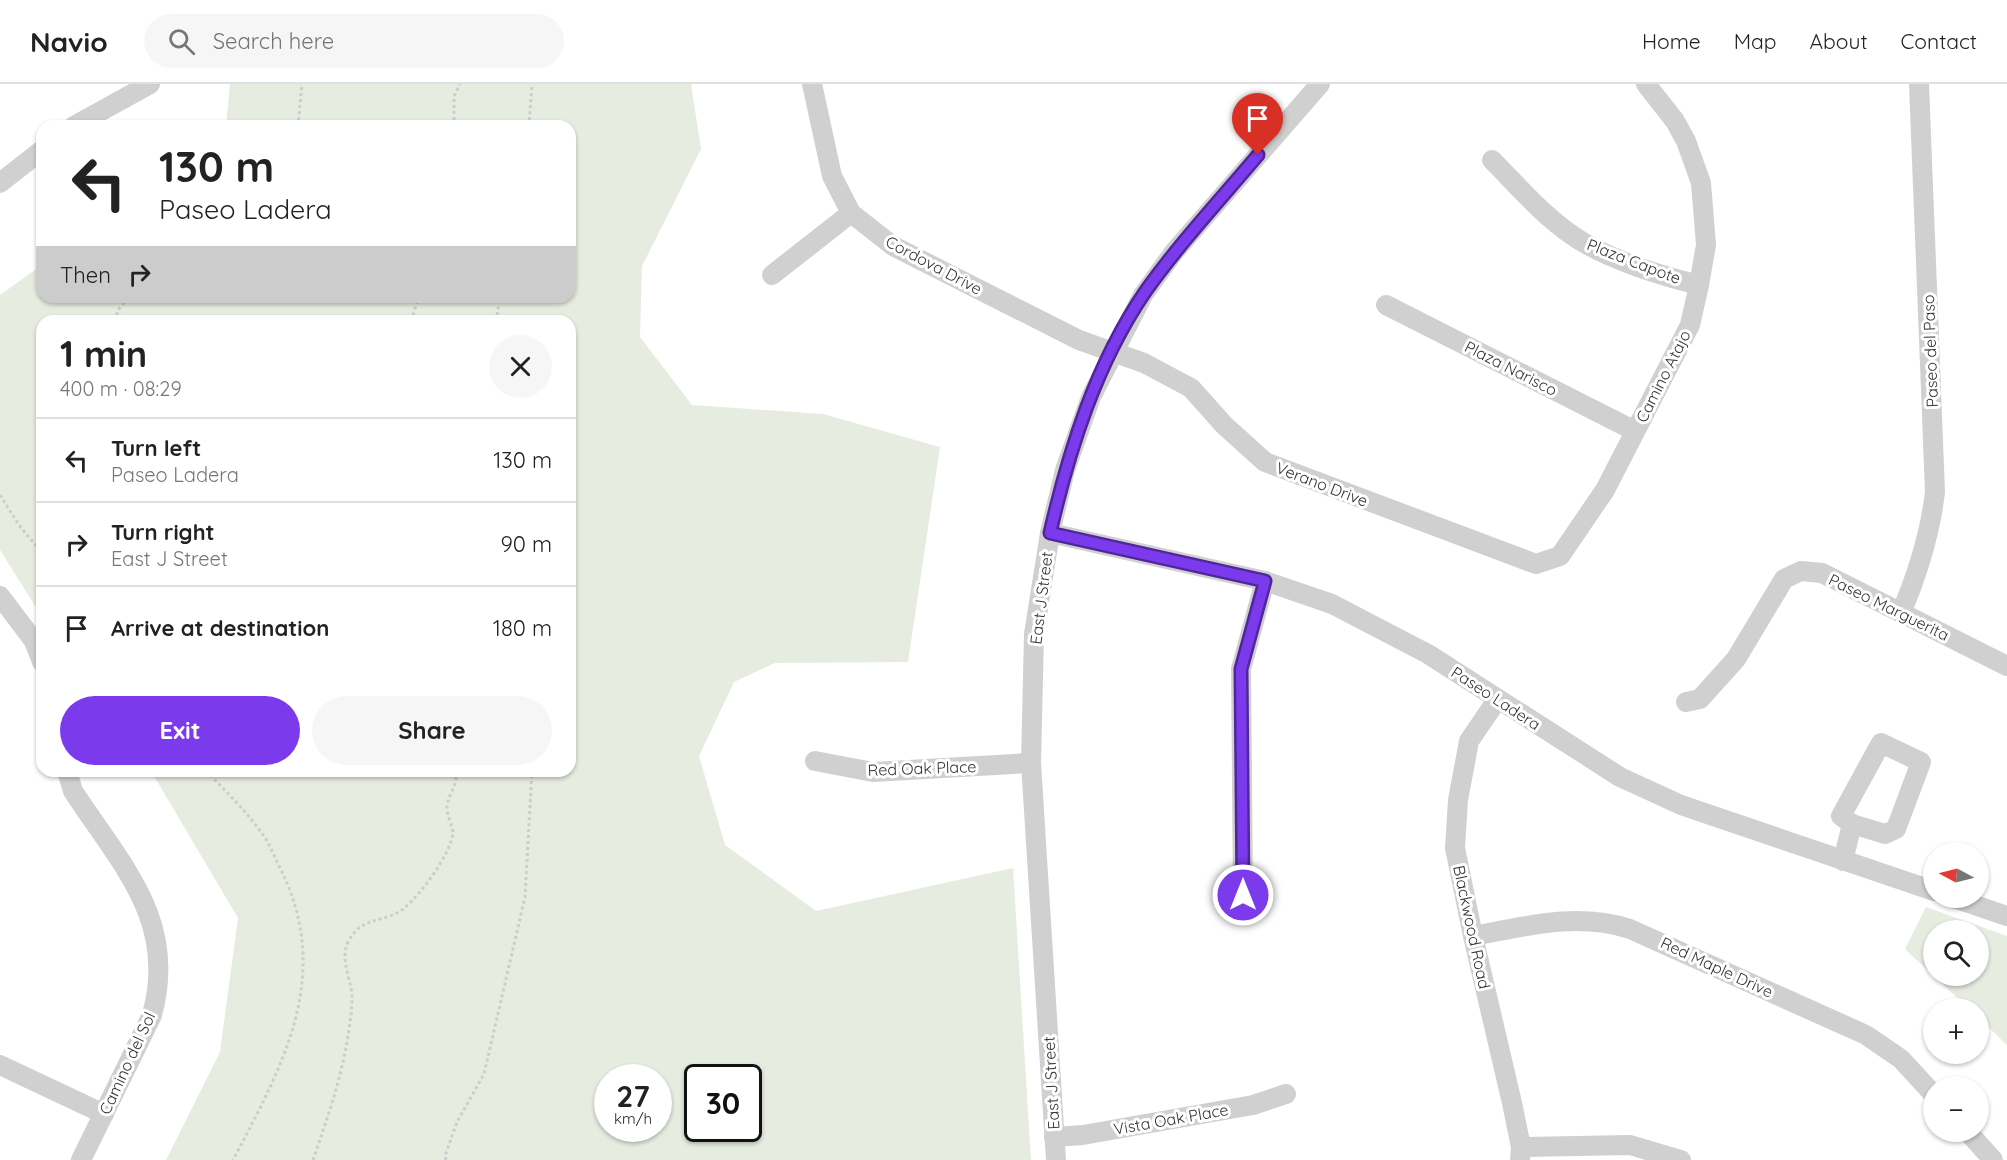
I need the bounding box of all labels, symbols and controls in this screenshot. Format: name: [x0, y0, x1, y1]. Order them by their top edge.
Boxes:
search box: [144, 14, 564, 68]
text: Navio: [30, 24, 108, 59]
icon: search: [165, 25, 198, 58]
text: Search here: [213, 27, 334, 55]
text: Home: [1642, 28, 1701, 54]
text: Map: [1734, 28, 1777, 54]
text: About: [1810, 28, 1868, 54]
text: Contact: [1901, 28, 1977, 54]
pin: [1232, 93, 1283, 155]
icon: arrive: [1241, 102, 1274, 135]
text: 130 m: [159, 140, 274, 193]
icon: left: [60, 144, 138, 222]
text: Paseo Ladera: [159, 192, 332, 226]
street label: Cordova Drive: [882, 231, 986, 299]
street label: Plaza Capote: [1584, 234, 1684, 288]
icon: right: [123, 258, 156, 291]
text: Then: [60, 261, 111, 289]
street label: Paseo del Paso: [1918, 294, 1942, 408]
street label: Camino Atajo: [1631, 327, 1695, 425]
text: 1 min: [60, 331, 147, 376]
button: close: [489, 335, 552, 398]
street label: Plaza Narisco: [1461, 336, 1561, 400]
text: 400 m · 08:29: [60, 376, 182, 401]
text: Turn left: [111, 434, 201, 462]
icon: left: [60, 444, 93, 477]
text: 130 m: [493, 446, 552, 474]
street label: Verano Drive: [1273, 457, 1371, 511]
text: Paseo Ladera: [111, 462, 239, 487]
text: Turn right: [111, 518, 215, 546]
icon: right: [60, 528, 93, 561]
text: 90 m: [501, 530, 552, 558]
text: East J Street: [111, 546, 228, 571]
street label: East J Street: [1025, 550, 1057, 646]
street label: Paseo Marguerita: [1826, 569, 1952, 645]
icon: arrive: [60, 612, 93, 645]
text: Arrive at destination: [111, 614, 329, 642]
text: 180 m: [493, 614, 552, 642]
street label: Paseo Ladera: [1448, 662, 1544, 734]
button: Exit: [60, 696, 300, 765]
button: Share: [312, 696, 552, 765]
street label: Red Oak Place: [867, 756, 977, 780]
north arrow: [1923, 842, 1989, 908]
map controls: [1923, 842, 1989, 1142]
position arrow: [1211, 863, 1275, 927]
street label: Blackwood Road: [1449, 863, 1495, 991]
button: search: [1923, 920, 1989, 986]
street label: Red Maple Drive: [1658, 932, 1776, 1002]
button: +: [1923, 998, 1989, 1064]
street label: Camino del Sol: [95, 1009, 159, 1117]
street label: East J Street: [1039, 1036, 1063, 1130]
speed limit sign: 30: [684, 1064, 762, 1142]
button: −: [1923, 1076, 1989, 1142]
text: 27: [616, 1077, 650, 1115]
street label: Vista Oak Place: [1112, 1099, 1230, 1139]
text: km/h: [614, 1109, 652, 1128]

